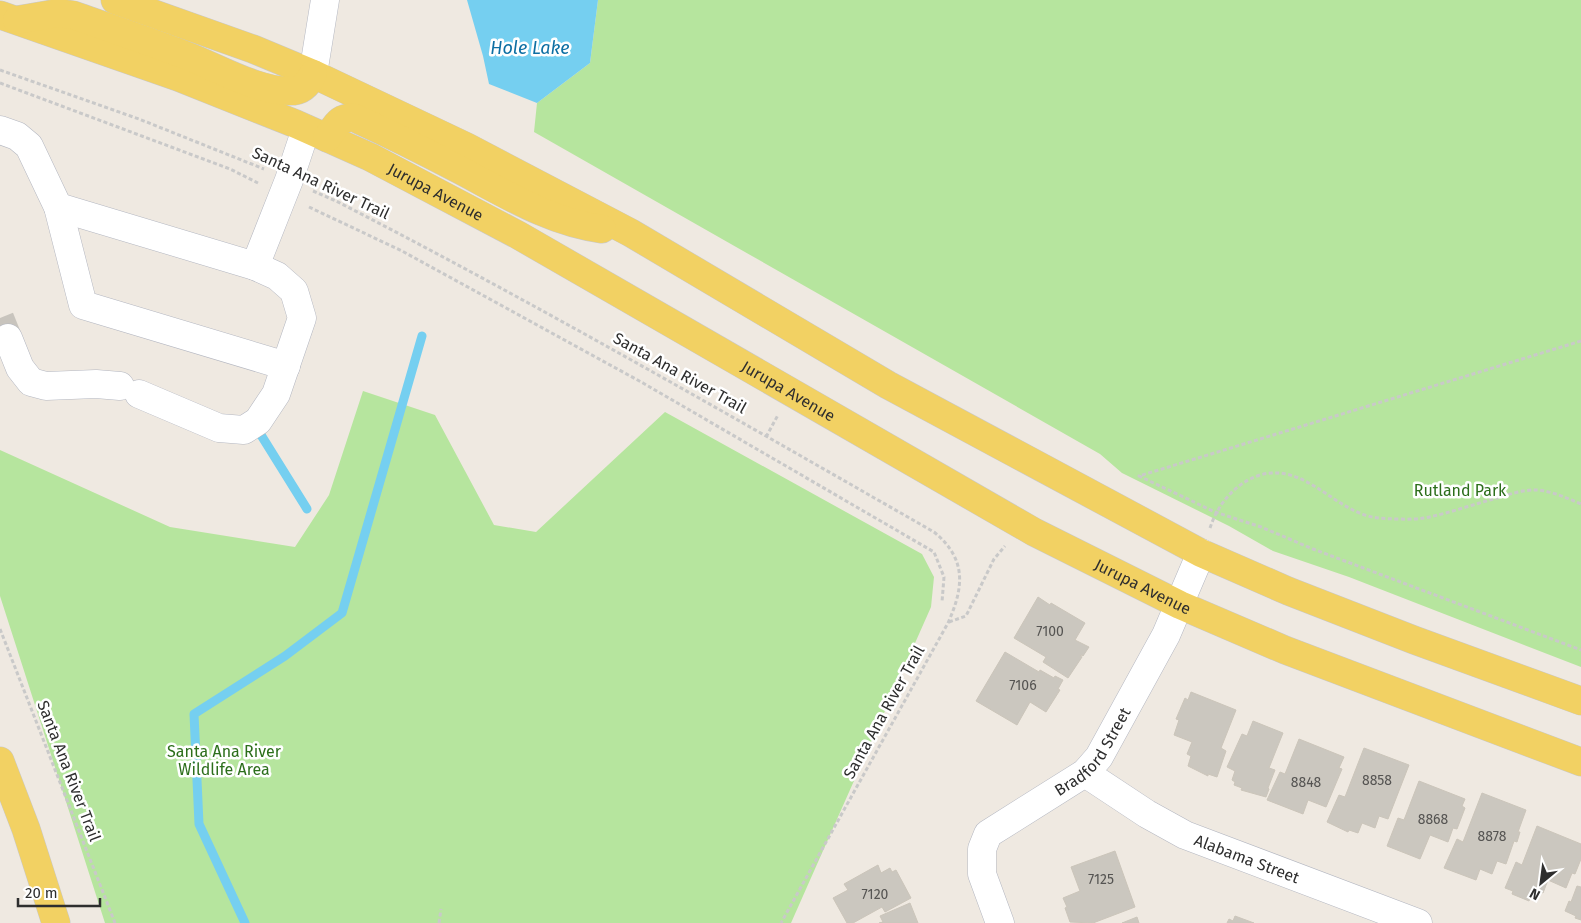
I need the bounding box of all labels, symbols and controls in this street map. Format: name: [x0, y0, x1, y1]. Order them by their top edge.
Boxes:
water label: Hole Lake: [490, 37, 570, 59]
street label: Santa Ana River Trail: [249, 143, 393, 223]
street label: Jurupa Avenue: [385, 159, 487, 225]
street label: Santa Ana River Trail: [610, 328, 750, 418]
street label: Jurupa Avenue: [738, 356, 839, 425]
park label: Rutland Park: [1414, 481, 1507, 500]
street label: Jurupa Avenue: [1092, 554, 1194, 618]
house number: 7100: [1036, 623, 1064, 640]
street label: Santa Ana River Trail: [839, 642, 929, 782]
house number: 7106: [1009, 677, 1037, 694]
street label: Santa Ana River Trail: [33, 698, 105, 844]
street label: Bradford Street: [1051, 704, 1134, 799]
park label: Santa Ana River Wildlife Area: [167, 742, 282, 779]
house number: 8858: [1362, 772, 1392, 789]
house number: 8848: [1291, 774, 1322, 791]
house number: 8868: [1418, 811, 1449, 828]
house number: 8878: [1478, 828, 1507, 845]
street label: Alabama Street: [1192, 830, 1302, 887]
north arrow: [1516, 858, 1566, 908]
house number: 7125: [1088, 871, 1114, 888]
scale bar: [18, 876, 100, 908]
text: 20 m: [25, 884, 58, 902]
text: N: [1527, 884, 1543, 904]
house number: 7120: [862, 886, 889, 903]

